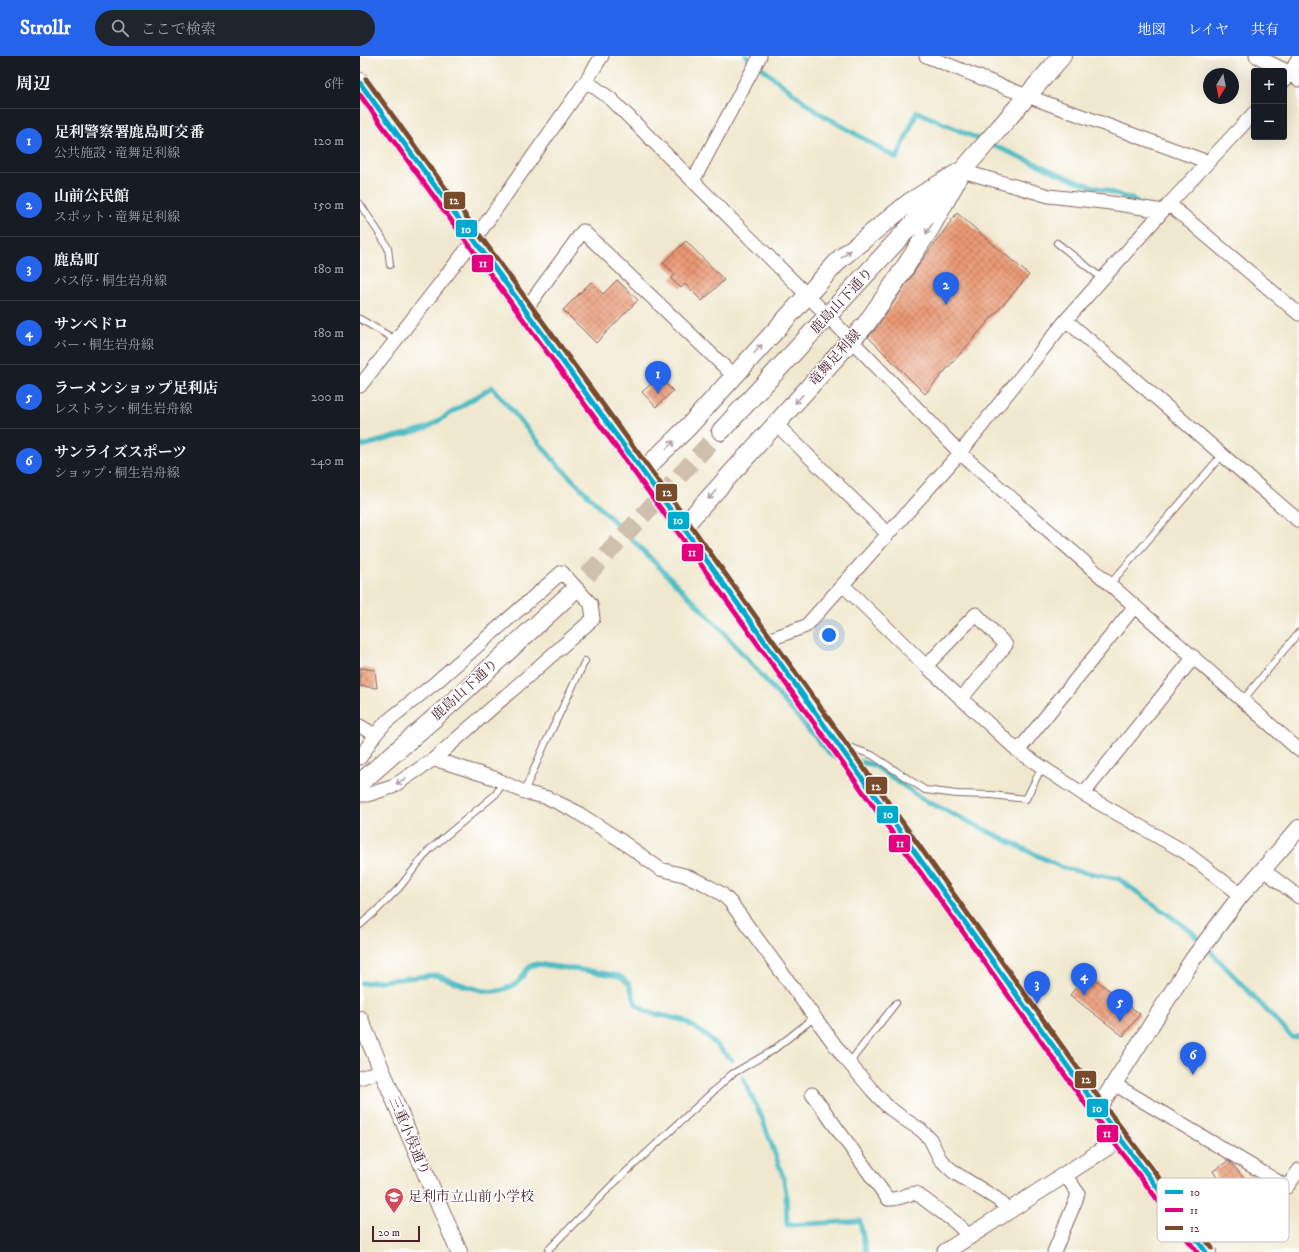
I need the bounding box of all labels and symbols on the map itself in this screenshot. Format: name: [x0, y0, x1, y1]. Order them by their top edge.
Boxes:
north arrow: [1203, 68, 1239, 104]
line badge: 12: [443, 191, 466, 210]
text: 12: [449, 194, 459, 208]
line badge: 10: [455, 219, 478, 238]
text: 10: [461, 223, 471, 237]
one-way arrow: [925, 224, 933, 235]
one-way arrow: [841, 249, 852, 258]
line badge: 11: [471, 254, 494, 273]
text: 11: [479, 257, 487, 271]
street label: 鹿島山下通り: [807, 264, 877, 338]
pin: 2: [933, 272, 959, 305]
street label: 竜舞足利線: [805, 326, 865, 390]
one-way arrow: [753, 344, 762, 354]
pin: 1: [645, 361, 671, 394]
one-way arrow: [795, 393, 804, 403]
one-way arrow: [665, 440, 675, 450]
line badge: 12: [655, 483, 678, 502]
text: 12: [662, 486, 672, 500]
one-way arrow: [707, 490, 717, 500]
line badge: 10: [667, 511, 690, 530]
text: 10: [673, 514, 683, 528]
line badge: 11: [681, 543, 704, 562]
text: 11: [688, 546, 696, 560]
your location: [819, 625, 839, 645]
street label: 鹿島山下通り: [428, 655, 502, 725]
one-way arrow: [396, 776, 407, 785]
line badge: 12: [865, 776, 888, 795]
text: 12: [871, 780, 881, 794]
line badge: 10: [876, 805, 899, 824]
text: 10: [883, 808, 893, 822]
line badge: 11: [888, 834, 911, 853]
text: 11: [896, 837, 904, 851]
pin: 4: [1071, 963, 1097, 996]
pin: 3: [1024, 971, 1050, 1004]
pin: 5: [1107, 989, 1133, 1022]
pin: 6: [1180, 1042, 1206, 1075]
line badge: 12: [1074, 1070, 1097, 1089]
text: 12: [1081, 1073, 1091, 1087]
street label: 三重小俣通り: [384, 1094, 434, 1178]
line badge: 10: [1086, 1098, 1109, 1118]
text: 10: [1092, 1102, 1102, 1116]
line badge: 11: [1096, 1124, 1119, 1143]
text: 11: [1103, 1127, 1111, 1141]
legend: [1157, 1178, 1289, 1242]
school or university icon: 足利市立山前小学校: [383, 1186, 405, 1214]
text: 10: [1190, 1186, 1200, 1200]
place label: 足利市立山前小学校: [408, 1188, 534, 1206]
text: 11: [1190, 1204, 1198, 1218]
text: 12: [1190, 1222, 1200, 1236]
scale bar: [372, 1224, 420, 1243]

